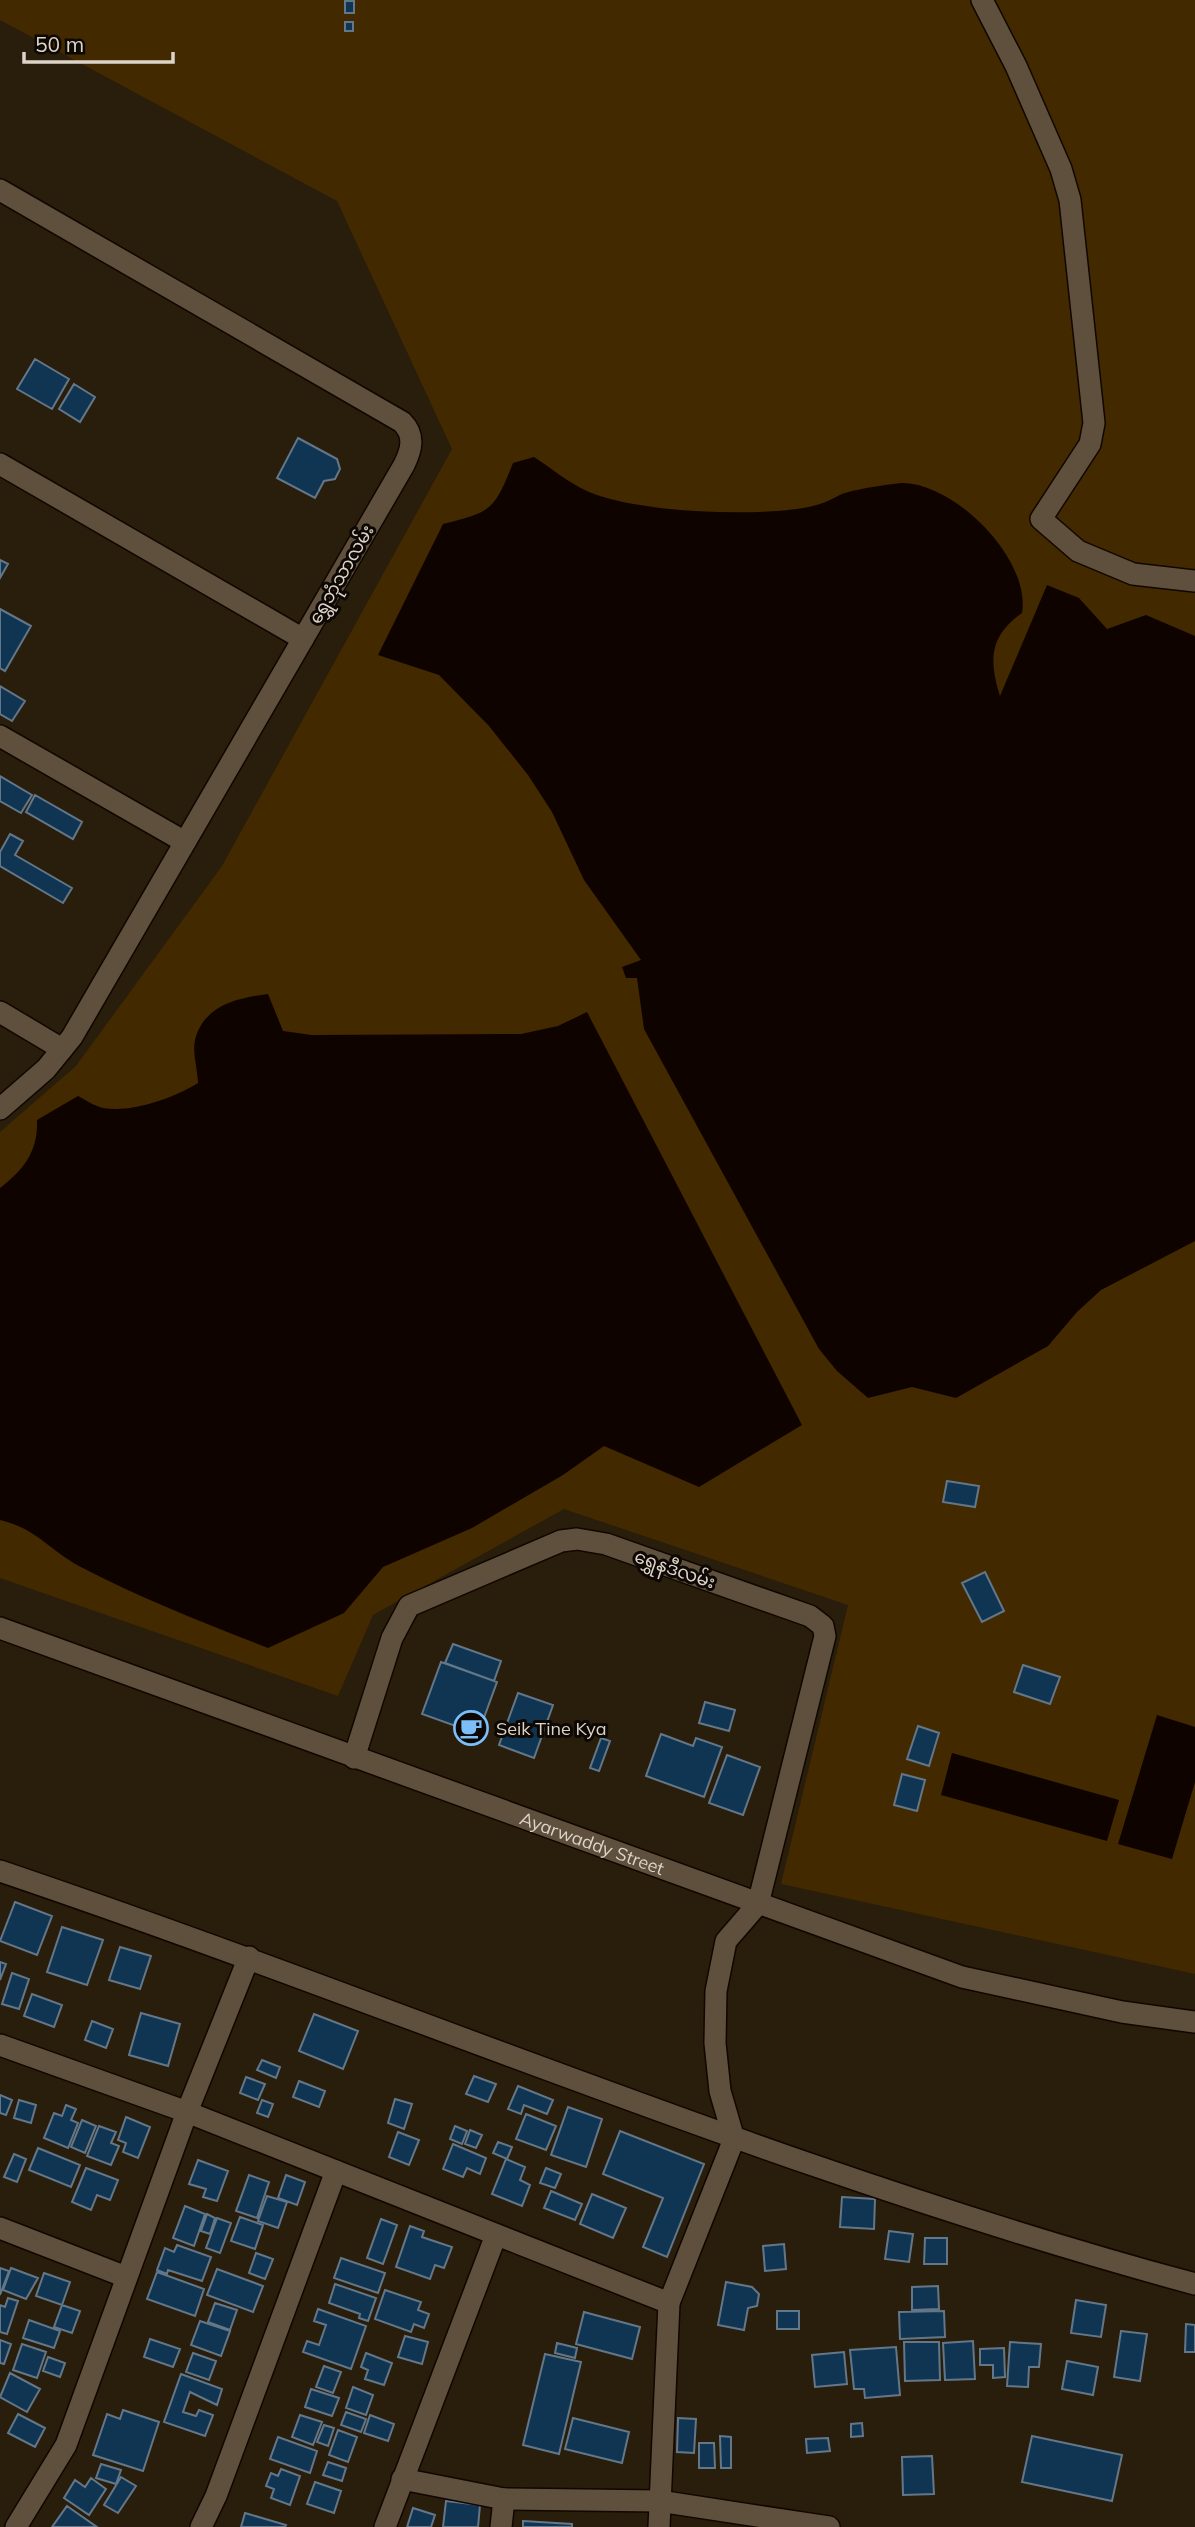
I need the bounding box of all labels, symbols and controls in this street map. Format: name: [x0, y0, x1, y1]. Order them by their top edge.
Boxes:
scale bar: [24, 21, 173, 65]
text: 50 m: [35, 31, 84, 57]
street label: ရွှေဘုံသာလမ်း: [302, 520, 382, 630]
street label: ရွှေနဒီလမ်း: [630, 1543, 719, 1597]
cafe icon: Seik Tine Kya: [452, 1709, 490, 1747]
place label: Seik Tine Kya: [496, 1717, 607, 1740]
street label: Ayarwaddy Street: [517, 1806, 668, 1880]

